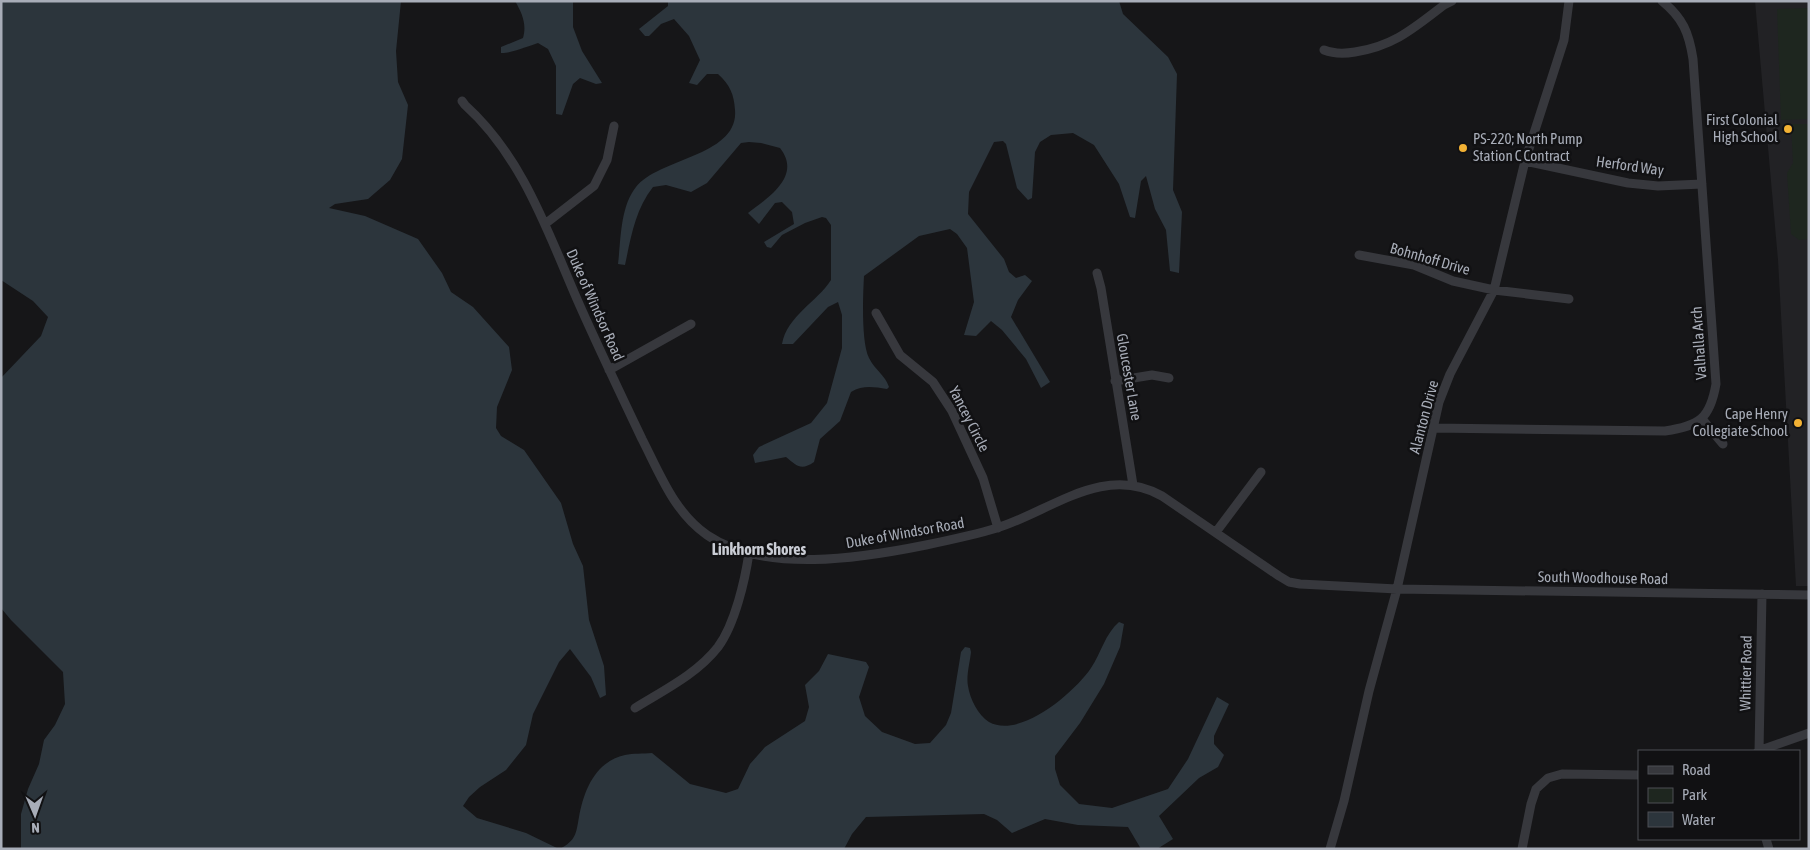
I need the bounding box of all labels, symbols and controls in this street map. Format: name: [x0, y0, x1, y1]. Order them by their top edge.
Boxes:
place label: First Colonial High School: [1706, 111, 1778, 145]
marker: First Colonial High School: [1782, 123, 1794, 135]
place label: PS-220; North Pump Station C Contract: [1473, 130, 1583, 164]
marker: PS-220; North Pump Station C Contract: [1457, 142, 1469, 154]
street label: Herford Way: [1595, 152, 1665, 179]
street label: Bohnhoff Drive: [1388, 239, 1472, 278]
street label: Duke of Windsor Road: [563, 246, 628, 363]
street label: Valhalla Arch: [1687, 306, 1710, 380]
street label: Gloucester Lane: [1113, 332, 1146, 422]
street label: Alanton Drive: [1406, 378, 1442, 455]
street label: Yancey Circle: [946, 383, 993, 455]
place label: Cape Henry Collegiate School: [1692, 405, 1788, 439]
marker: Cape Henry Collegiate School: [1792, 417, 1804, 429]
street label: Duke of Windsor Road: [844, 514, 966, 551]
district label: Linkhorn Shores: [712, 540, 806, 558]
street label: South Woodhouse Road: [1538, 568, 1668, 587]
street label: Whittier Road: [1736, 635, 1755, 711]
legend: [1638, 750, 1800, 840]
text: Road: [1682, 761, 1711, 778]
text: Park: [1682, 786, 1707, 803]
north arrow: [10, 790, 60, 840]
text: Water: [1682, 811, 1715, 828]
text: N: [31, 820, 40, 836]

